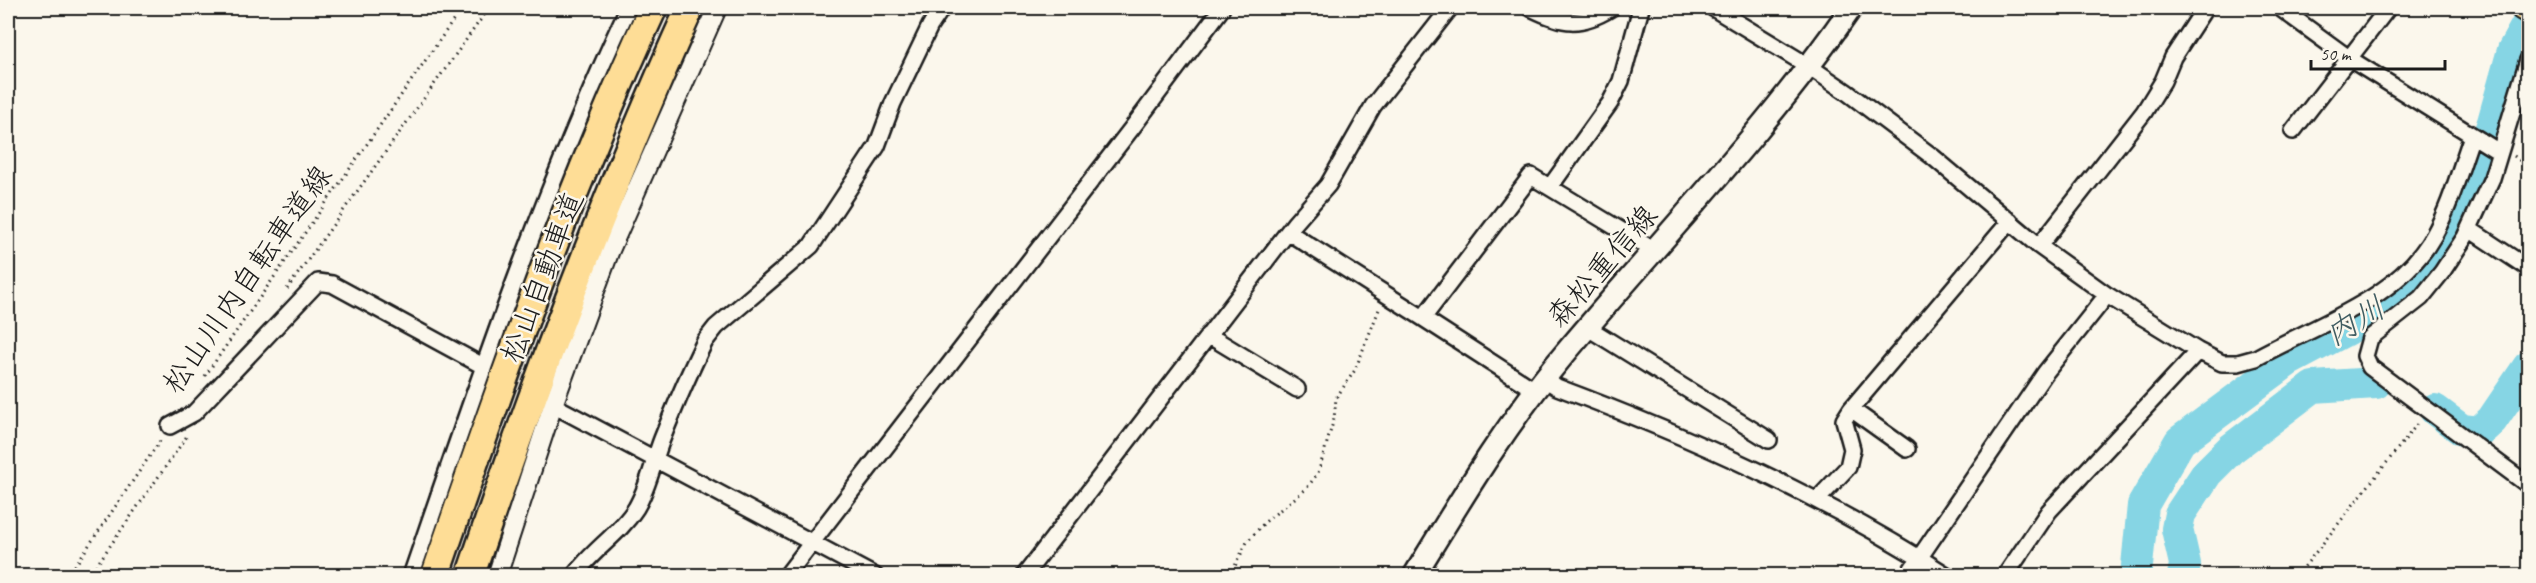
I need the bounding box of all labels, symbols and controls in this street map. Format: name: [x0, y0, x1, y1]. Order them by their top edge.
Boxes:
scale bar: [2311, 33, 2444, 71]
text: 50 m: [2320, 43, 2353, 65]
street label: 松山川内自転車道線: [154, 158, 340, 400]
street label: 松山自動車道: [492, 186, 592, 368]
street label: 森松重信線: [1538, 197, 1666, 335]
water label: 内川: [2317, 287, 2393, 355]

